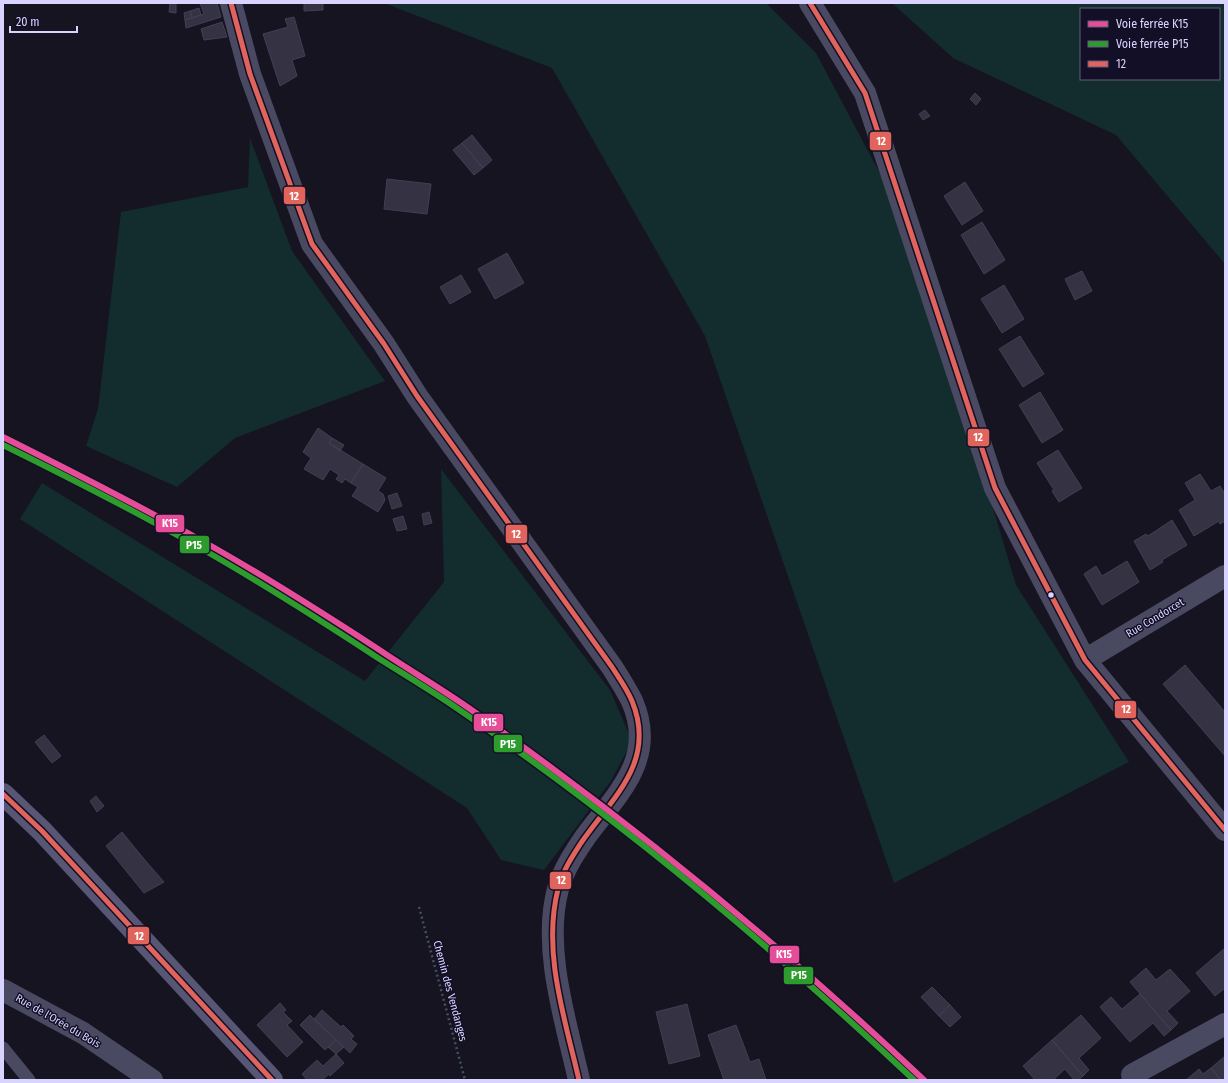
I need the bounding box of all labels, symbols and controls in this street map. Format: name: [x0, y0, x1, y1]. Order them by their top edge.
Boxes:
scale bar: [10, 8, 77, 34]
legend: [1080, 8, 1220, 80]
text: 20 m: [16, 15, 40, 29]
text: Voie ferrée K15: [1116, 17, 1189, 31]
text: Voie ferrée P15: [1116, 37, 1189, 51]
text: 12: [1116, 57, 1126, 71]
line badge: 12: [869, 131, 892, 151]
text: 12: [876, 135, 886, 148]
line badge: 12: [283, 186, 306, 205]
text: 12: [289, 190, 299, 203]
line badge: 12: [967, 428, 990, 447]
text: 12: [973, 431, 983, 444]
line badge: K15: [155, 514, 185, 533]
text: K15: [162, 517, 179, 530]
line badge: 12: [505, 524, 528, 544]
text: 12: [511, 528, 521, 541]
line badge: P15: [179, 535, 210, 554]
text: P15: [186, 539, 203, 552]
unlabelled marker: [1046, 590, 1056, 600]
street label: Rue Condorcet: [1124, 595, 1187, 640]
line badge: 12: [1114, 700, 1137, 719]
text: 12: [1121, 703, 1131, 716]
line badge: K15: [473, 713, 504, 732]
text: K15: [481, 716, 498, 729]
line badge: P15: [493, 734, 523, 753]
text: P15: [500, 738, 517, 751]
line badge: 12: [549, 871, 572, 890]
text: 12: [556, 874, 566, 887]
line badge: 12: [127, 926, 150, 945]
text: 12: [134, 930, 144, 943]
street label: Chemin des Vendanges: [430, 939, 470, 1043]
line badge: K15: [769, 945, 800, 964]
text: K15: [776, 948, 793, 961]
line badge: P15: [783, 966, 814, 985]
text: P15: [791, 969, 808, 982]
street label: Rue de l'Orée du Bois: [13, 991, 103, 1051]

